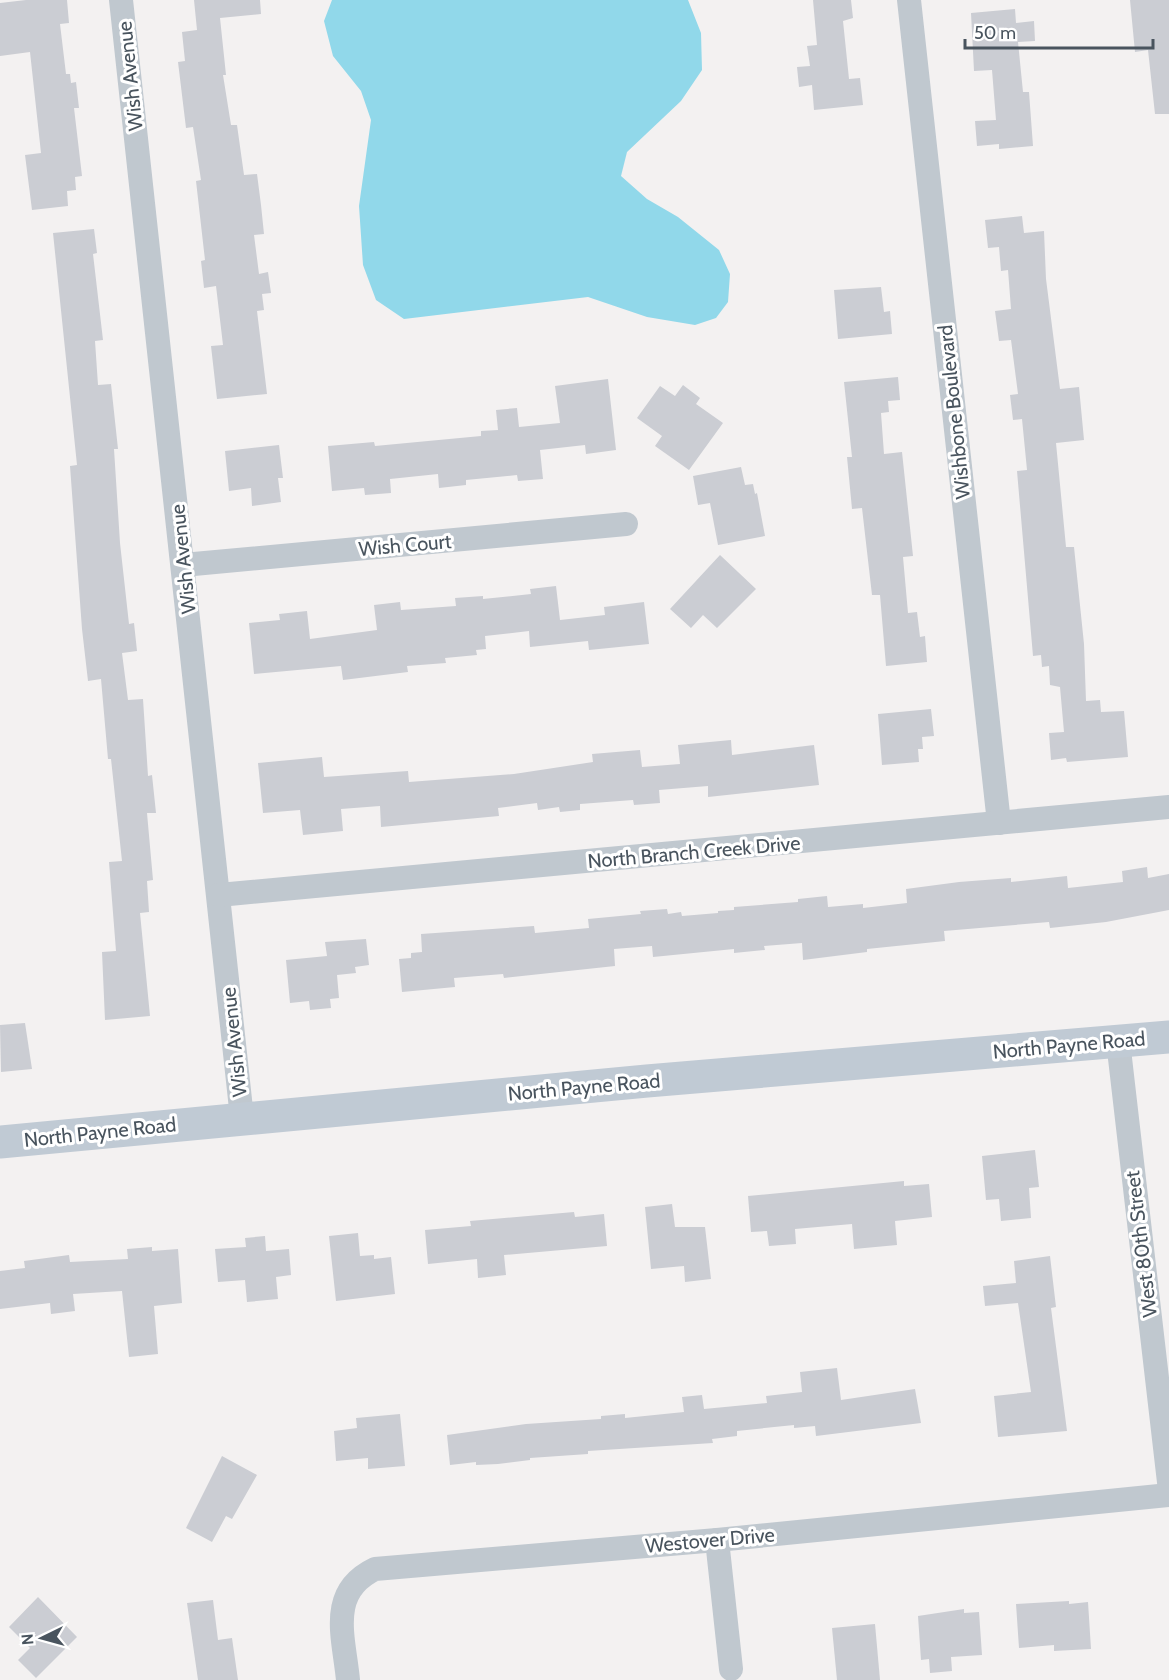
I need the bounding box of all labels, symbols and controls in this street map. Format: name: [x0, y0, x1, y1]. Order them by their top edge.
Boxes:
scale bar: [965, 12, 1152, 50]
street label: Wish Avenue: [112, 20, 148, 132]
text: 50 m: [974, 22, 1016, 44]
street label: Wishbone Boulevard: [933, 324, 975, 500]
street label: Wish Avenue: [165, 503, 201, 615]
street label: Wish Court: [357, 529, 453, 561]
street label: North Branch Creek Drive: [587, 831, 801, 873]
street label: Wish Avenue: [216, 986, 252, 1098]
street label: North Payne Road: [992, 1026, 1146, 1064]
street label: North Payne Road: [507, 1068, 661, 1106]
street label: North Payne Road: [23, 1112, 177, 1152]
street label: West 80th Street: [1120, 1169, 1162, 1319]
street label: Westover Drive: [644, 1522, 776, 1558]
north arrow: [12, 1608, 72, 1668]
text: N: [18, 1633, 38, 1646]

